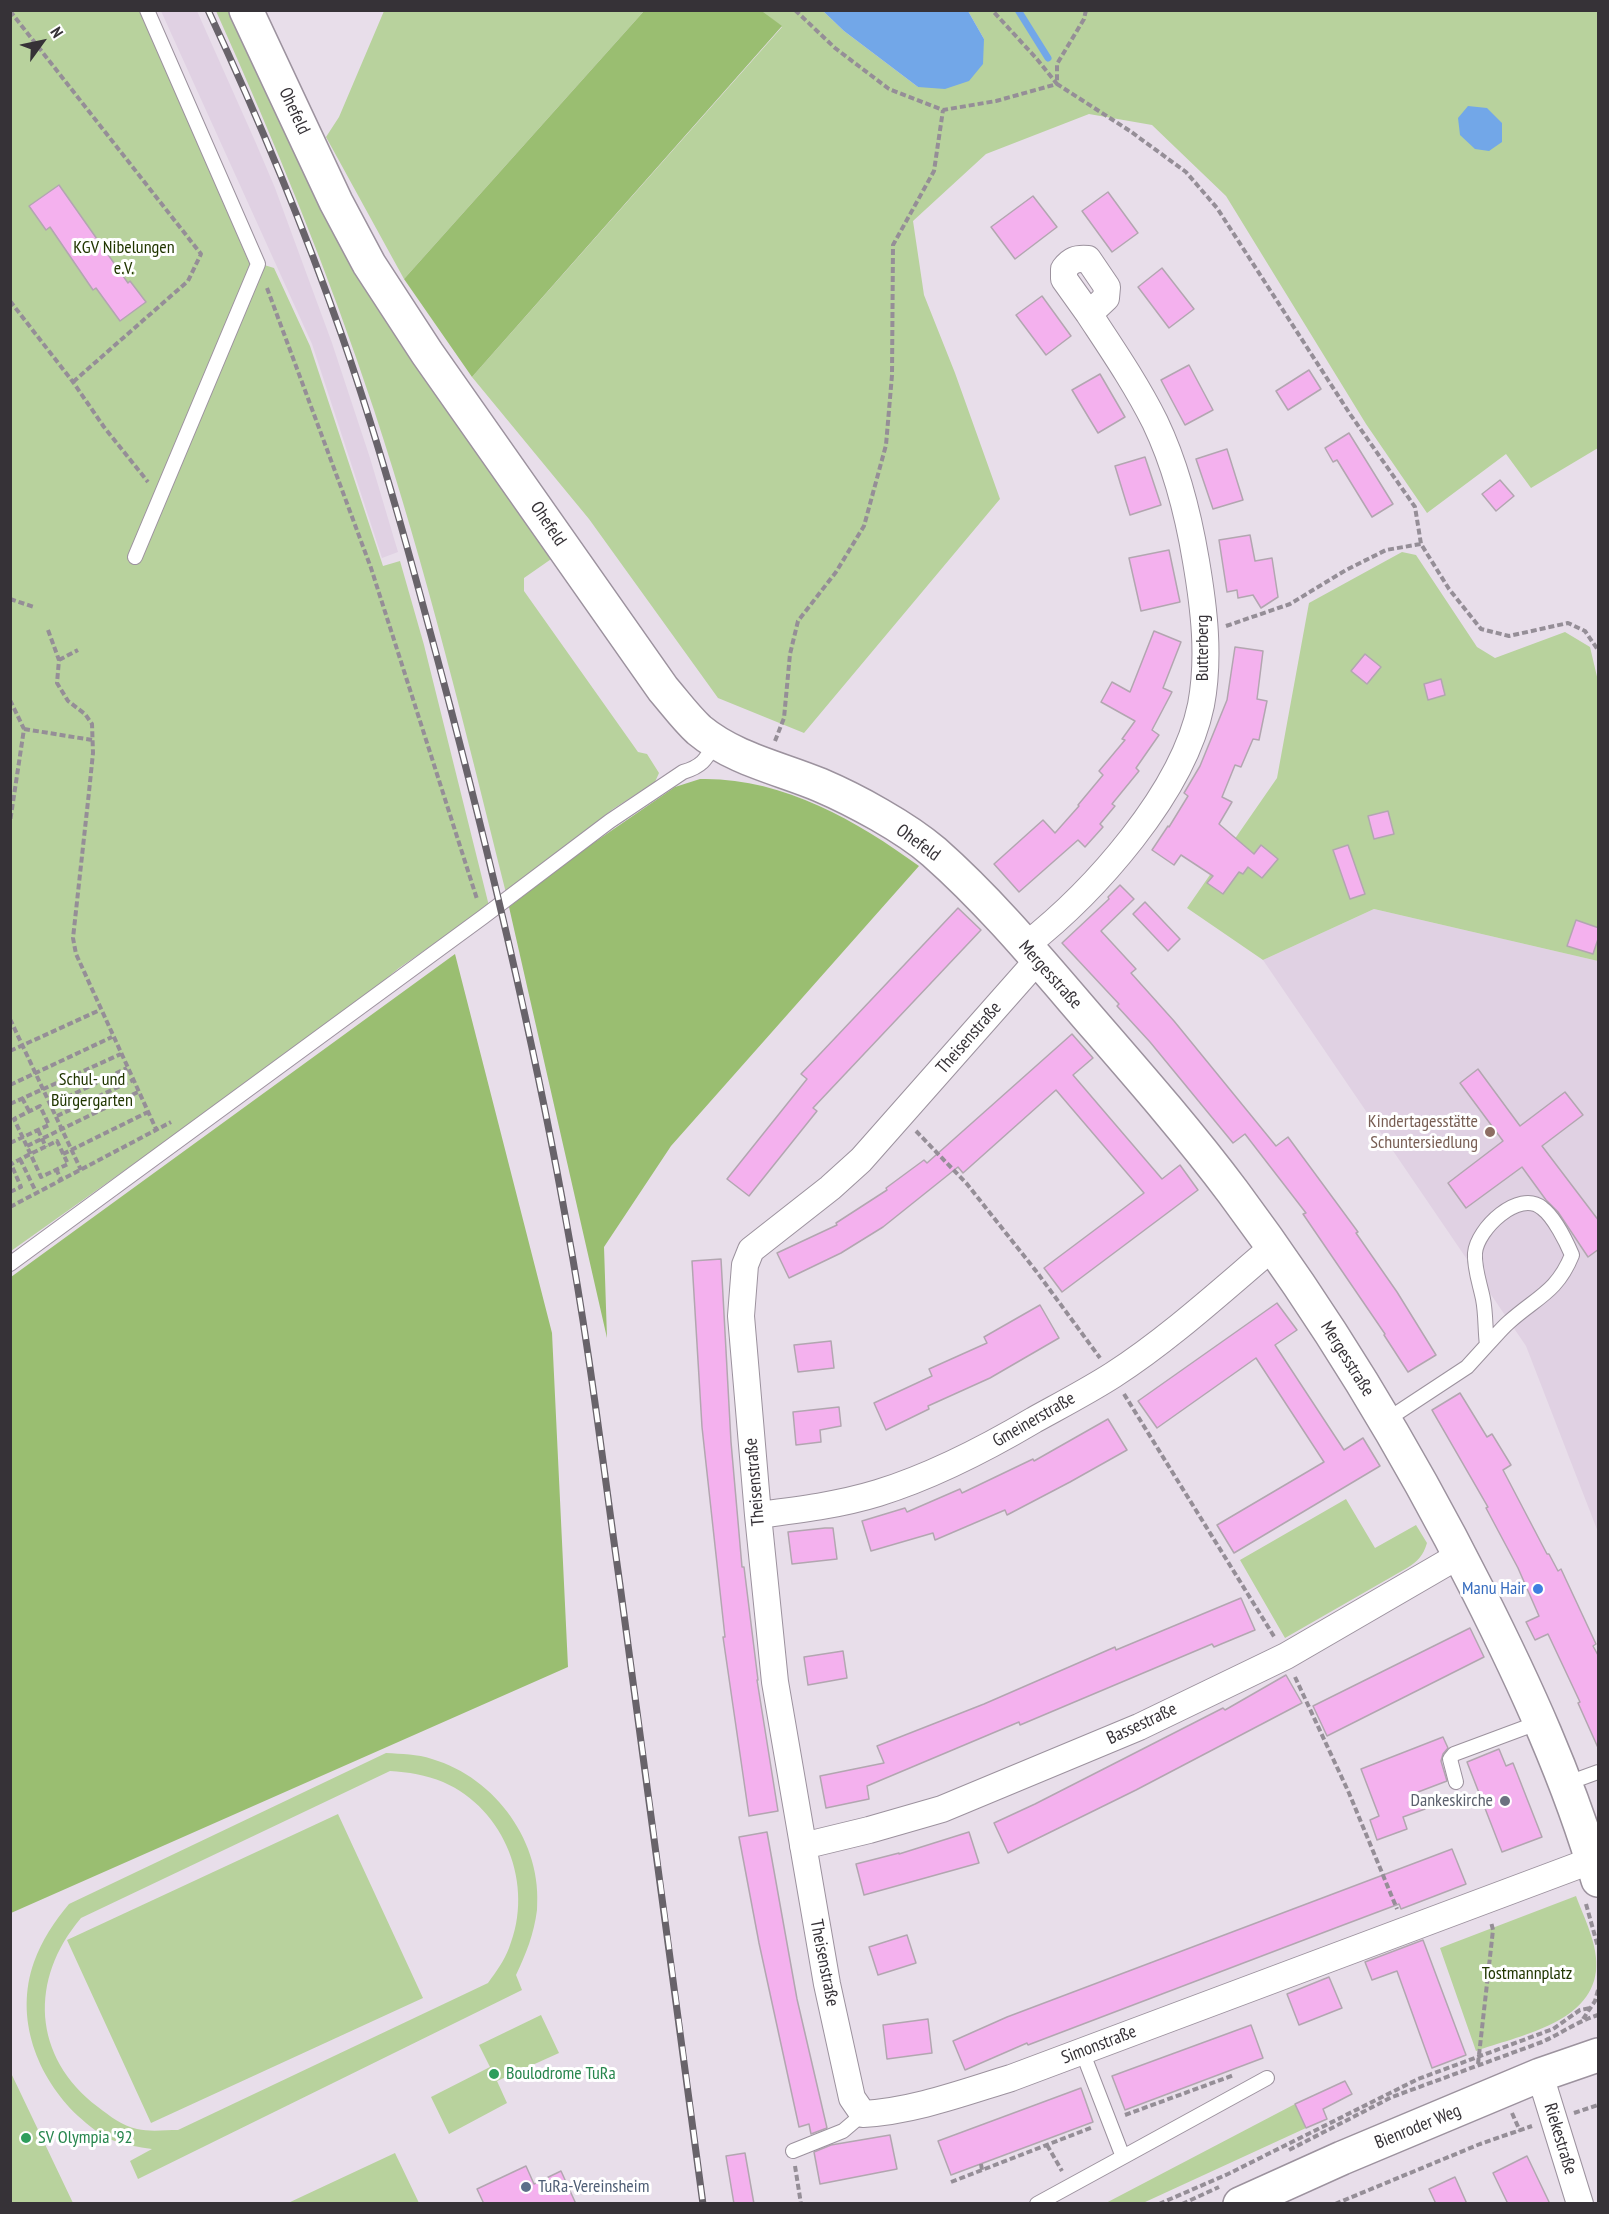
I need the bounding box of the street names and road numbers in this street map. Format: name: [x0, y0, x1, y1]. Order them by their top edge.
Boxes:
street label: Ohefeld: [274, 84, 314, 138]
street label: Ohefeld: [525, 498, 571, 550]
street label: Butterberg: [1192, 615, 1214, 681]
street label: Ohefeld: [892, 820, 944, 866]
street label: Mergesstraße: [1014, 936, 1086, 1014]
street label: Theisenstraße: [932, 998, 1006, 1078]
street label: Mergesstraße: [1315, 1317, 1379, 1401]
street label: Gmeinerstraße: [989, 1388, 1079, 1452]
street label: Theisenstraße: [740, 1437, 770, 1527]
street label: Bassestraße: [1104, 1698, 1180, 1750]
street label: Theisenstraße: [805, 1918, 843, 2008]
street label: Simonstraße: [1059, 2021, 1139, 2069]
street label: Bienroder Weg: [1372, 2100, 1464, 2154]
street label: Riekestraße: [1539, 2101, 1581, 2177]

